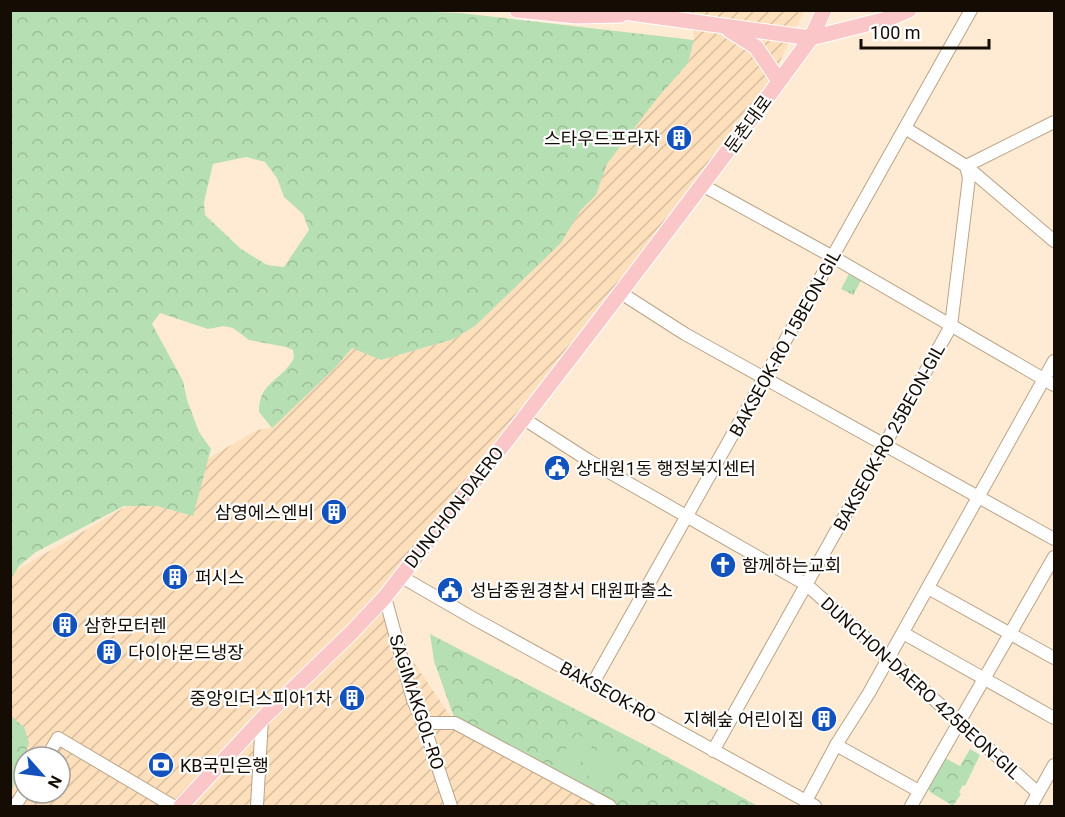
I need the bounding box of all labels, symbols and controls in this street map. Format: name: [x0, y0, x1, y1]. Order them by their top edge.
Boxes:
scale bar: [861, 12, 988, 50]
text: 100 m: [870, 22, 921, 43]
street label: 둔촌대로: [720, 91, 776, 157]
building icon: 스타우드프라자: [664, 123, 694, 153]
place label: 스타우드프라자: [544, 128, 660, 149]
street label: BAKSEOK-RO 15BEON-GIL: [725, 246, 845, 440]
street label: BAKSEOK-RO 25BEON-GIL: [829, 340, 949, 534]
street label: DUNCHON-DAERO: [400, 442, 508, 572]
public building icon: 상대원1동 행정복지센터: [542, 453, 572, 483]
place label: 상대원1동 행정복지센터: [576, 458, 756, 479]
building icon: 삼영에스엔비: [319, 497, 349, 527]
place label: 삼영에스엔비: [215, 502, 314, 523]
church icon: 함께하는교회: [708, 550, 738, 580]
place label: 함께하는교회: [742, 555, 841, 576]
building icon: 퍼시스: [160, 562, 190, 592]
place label: 퍼시스: [195, 567, 245, 588]
public building icon: 성남중원경찰서 대원파출소: [435, 575, 465, 605]
place label: 성남중원경찰서 대원파출소: [470, 580, 673, 601]
street label: DUNCHON-DAERO 425BEON-GIL: [817, 593, 1025, 783]
building icon: 삼한모터렌: [50, 610, 80, 640]
place label: 삼한모터렌: [84, 615, 167, 636]
street label: SAGIMAKGOL-RO: [385, 632, 449, 772]
building icon: 다이아몬드냉장: [94, 637, 124, 667]
place label: 다이아몬드냉장: [128, 642, 244, 663]
street label: BAKSEOK-RO: [556, 657, 660, 727]
building icon: 중앙인더스피아1차: [337, 683, 367, 713]
place label: 중앙인더스피아1차: [189, 688, 332, 709]
building icon: 지혜숲 어린이집: [809, 704, 839, 734]
place label: 지혜숲 어린이집: [684, 709, 804, 730]
north arrow: [12, 745, 72, 805]
bank icon: KB국민은행: [146, 750, 176, 780]
place label: KB국민은행: [180, 755, 269, 776]
text: N: [44, 772, 66, 791]

